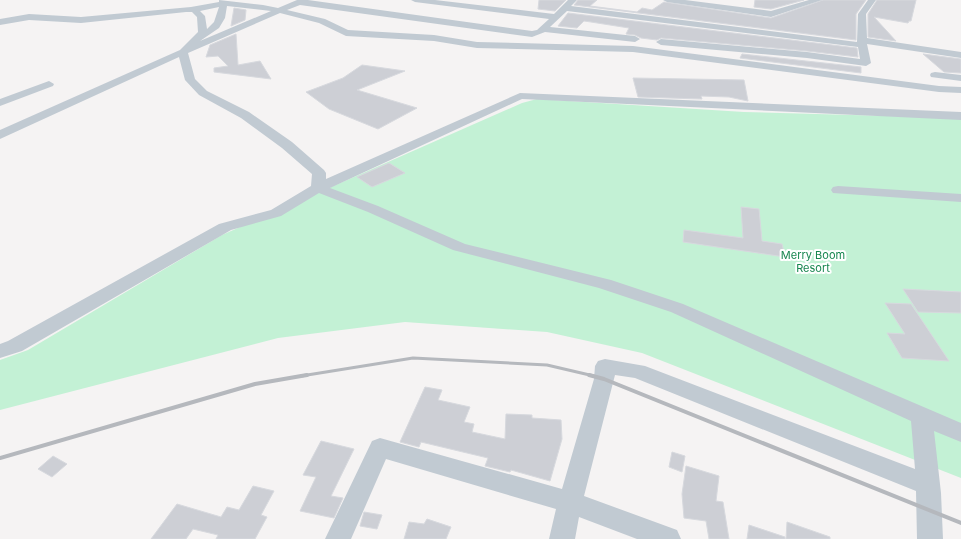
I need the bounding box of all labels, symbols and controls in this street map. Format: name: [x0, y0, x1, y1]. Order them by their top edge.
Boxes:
park label: Merry Boom Resort: [781, 248, 845, 275]

